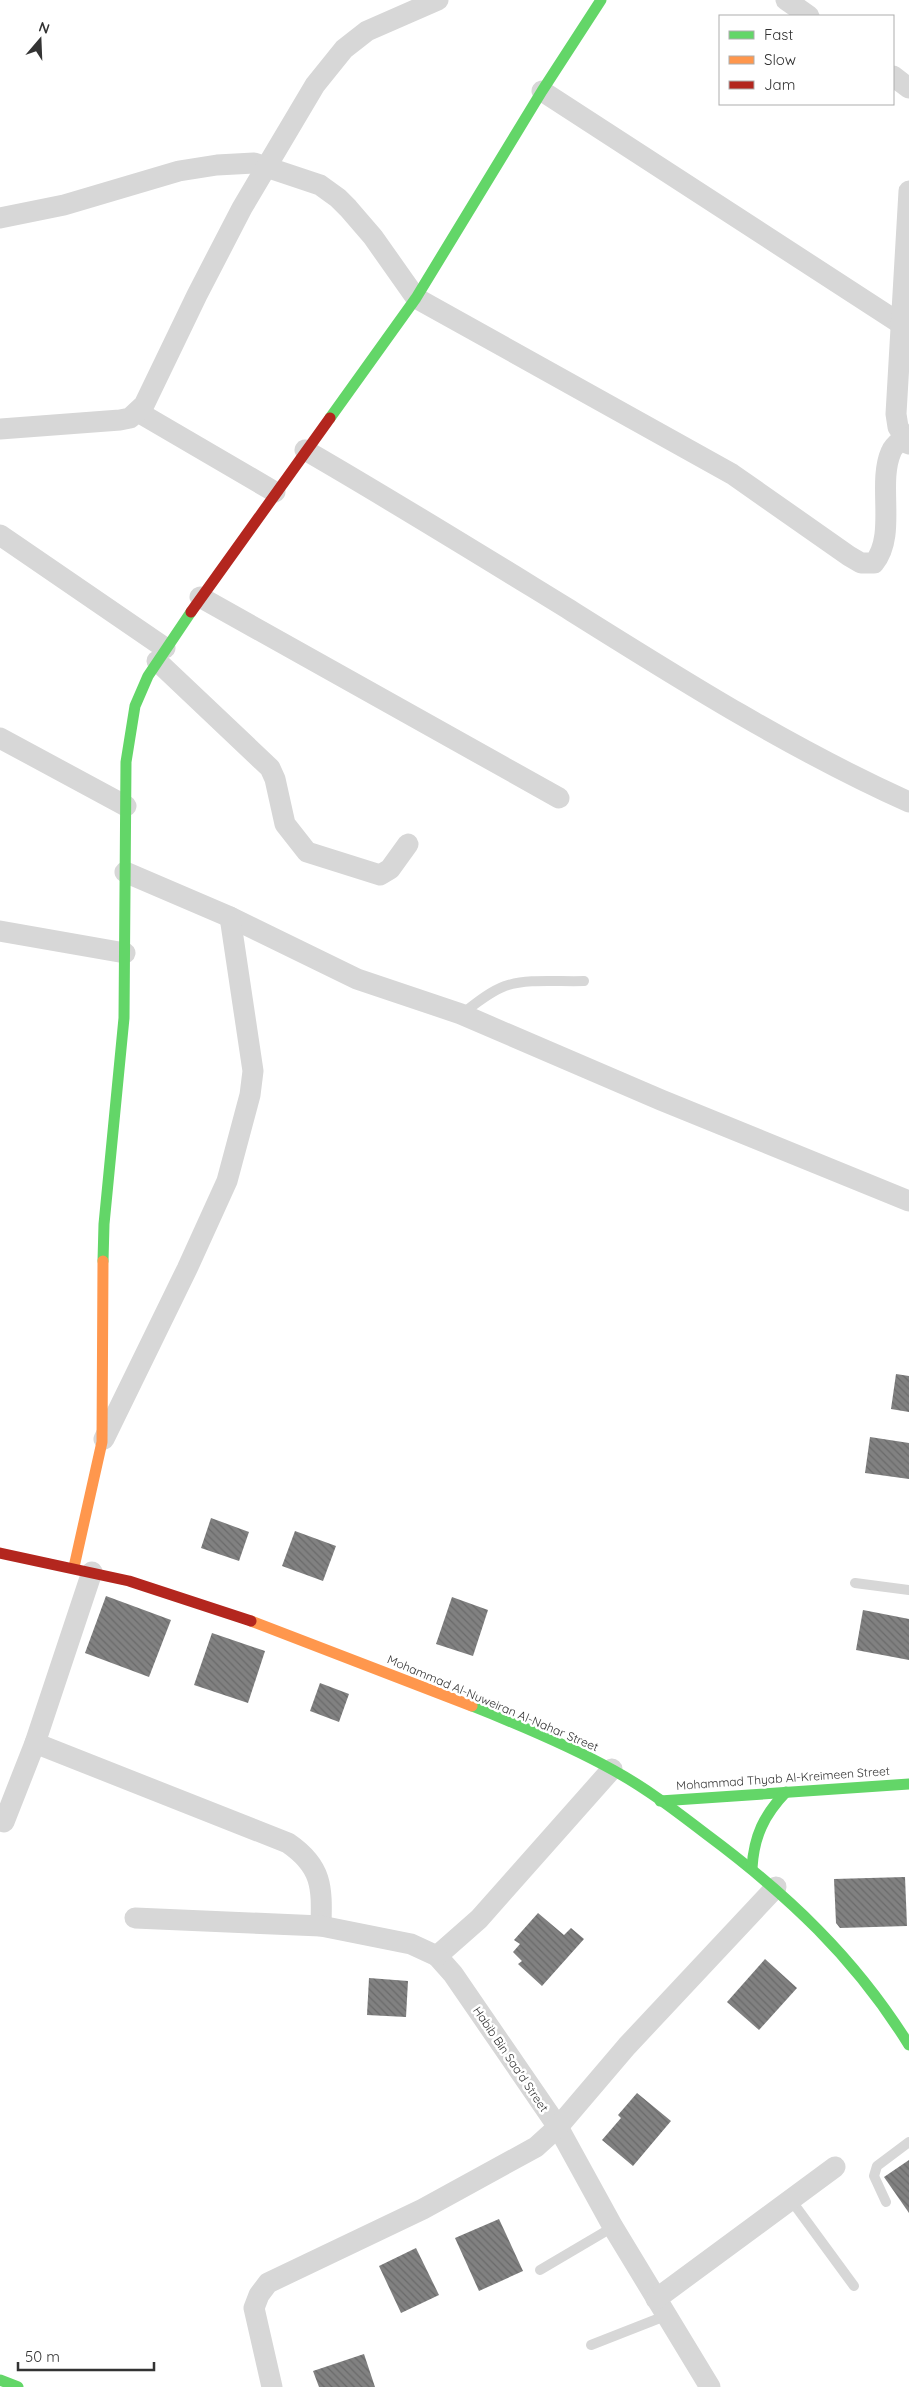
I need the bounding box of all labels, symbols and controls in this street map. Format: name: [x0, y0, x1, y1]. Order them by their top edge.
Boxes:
north arrow: [15, 15, 65, 65]
legend: [719, 15, 894, 105]
text: N: [36, 18, 52, 38]
text: Fast: [764, 25, 793, 44]
text: Slow: [764, 50, 796, 69]
text: Jam: [764, 75, 795, 94]
street label: Mohammad Al-Nuweiran Al-Nahar Street: [385, 1652, 601, 1754]
street label: Mohammad Thyab Al-Kreimeen Street: [676, 1763, 890, 1793]
street label: Habib Bin Saa'd Street: [470, 2003, 552, 2115]
scale bar: [18, 2340, 154, 2372]
text: 50 m: [25, 2347, 60, 2366]

